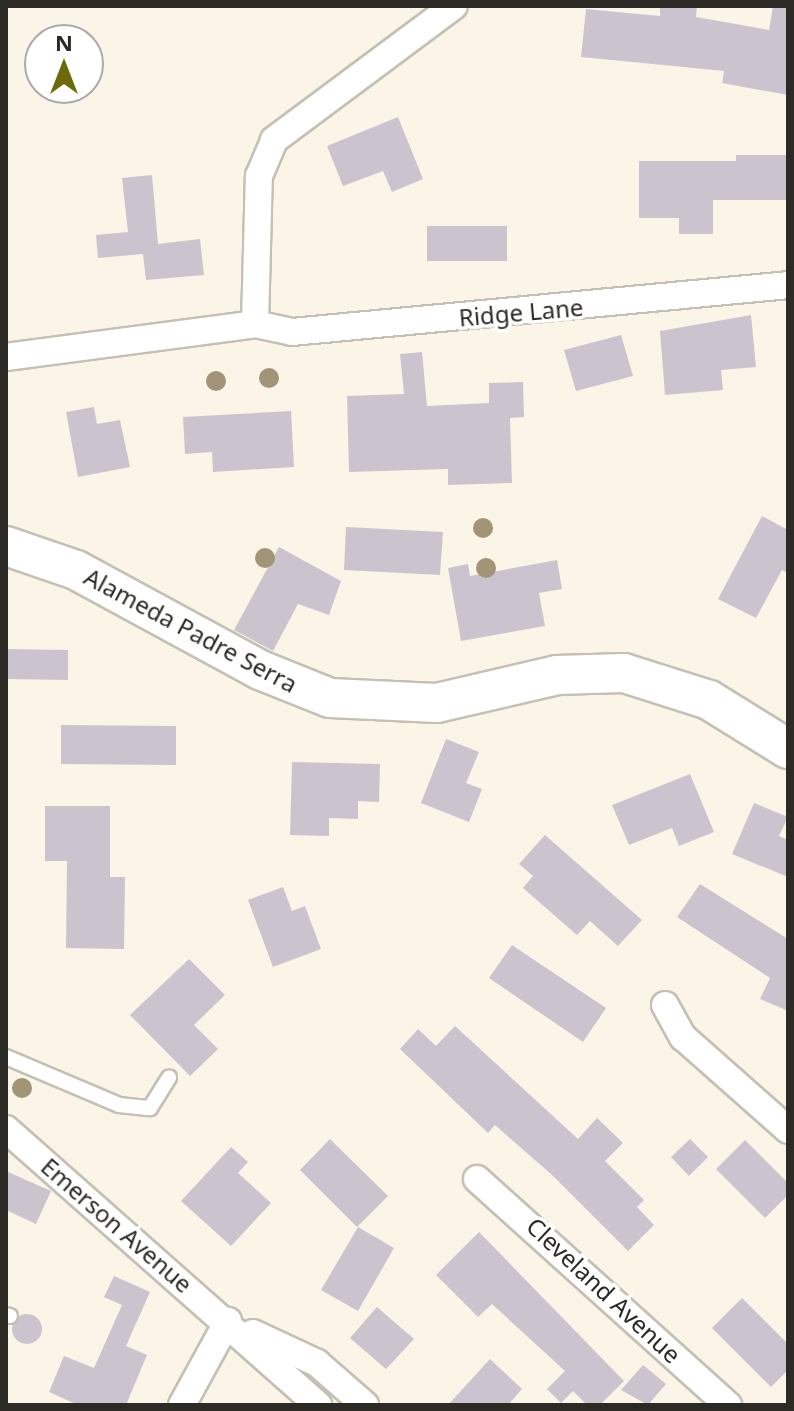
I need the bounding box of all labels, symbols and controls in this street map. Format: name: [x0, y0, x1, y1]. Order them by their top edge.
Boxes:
north arrow: [24, 24, 104, 104]
text: N: [55, 27, 73, 57]
street label: Ridge Lane: [458, 292, 584, 332]
street label: Alameda Padre Serra: [80, 562, 302, 698]
street label: Emerson Avenue: [36, 1152, 198, 1298]
street label: Cleveland Avenue: [521, 1211, 687, 1369]

